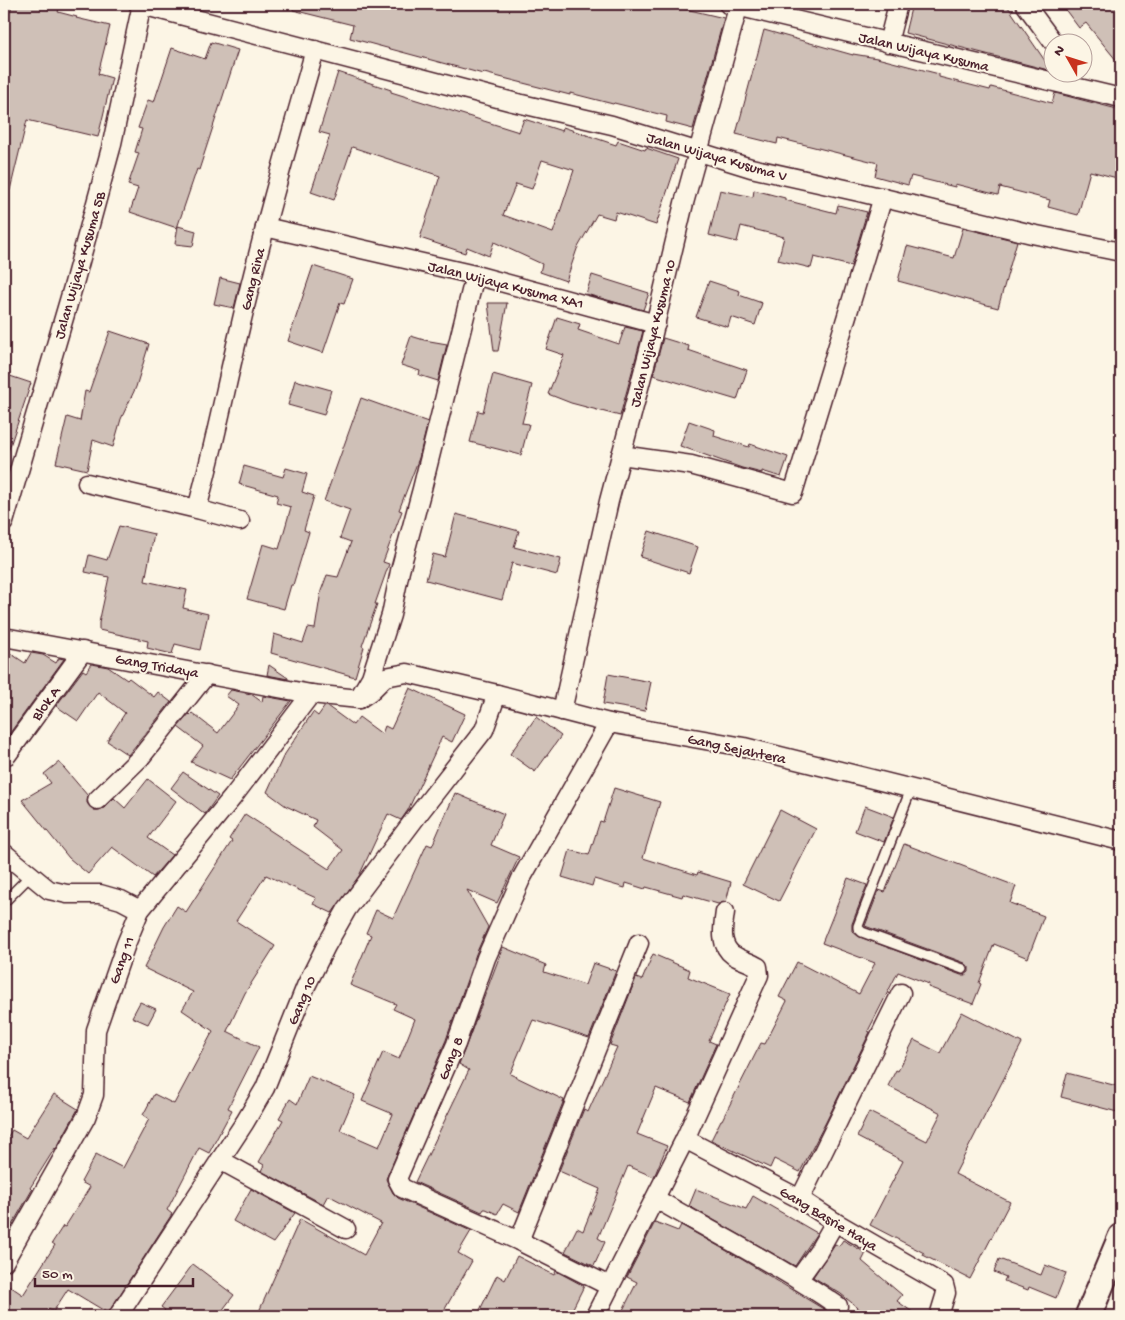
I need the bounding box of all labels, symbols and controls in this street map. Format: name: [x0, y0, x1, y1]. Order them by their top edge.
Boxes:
street label: Jalan Wijaya Kusuma: [857, 29, 991, 77]
north arrow: [1042, 32, 1092, 82]
text: N: [1050, 42, 1069, 60]
street label: Jalan Wijaya Kusuma V: [644, 129, 789, 187]
street label: Jalan Wijaya Kusuma 5B: [51, 189, 111, 341]
street label: Gang Rina: [238, 246, 271, 313]
street label: Jalan Wijaya Kusuma 10: [627, 257, 681, 409]
street label: Jalan Wijaya Kusuma XA1: [426, 258, 585, 314]
street label: Gang Tridaya: [114, 651, 200, 683]
street label: Blok A: [28, 683, 66, 726]
street label: Gang Sejahtera: [686, 731, 788, 769]
street label: Gang 11: [106, 935, 140, 987]
street label: Gang 10: [284, 973, 321, 1028]
street label: Gang 8: [435, 1034, 469, 1083]
street label: Gang Basrie Haya: [776, 1183, 881, 1256]
scale bar: [35, 1255, 192, 1287]
text: 50 m: [42, 1266, 73, 1284]

